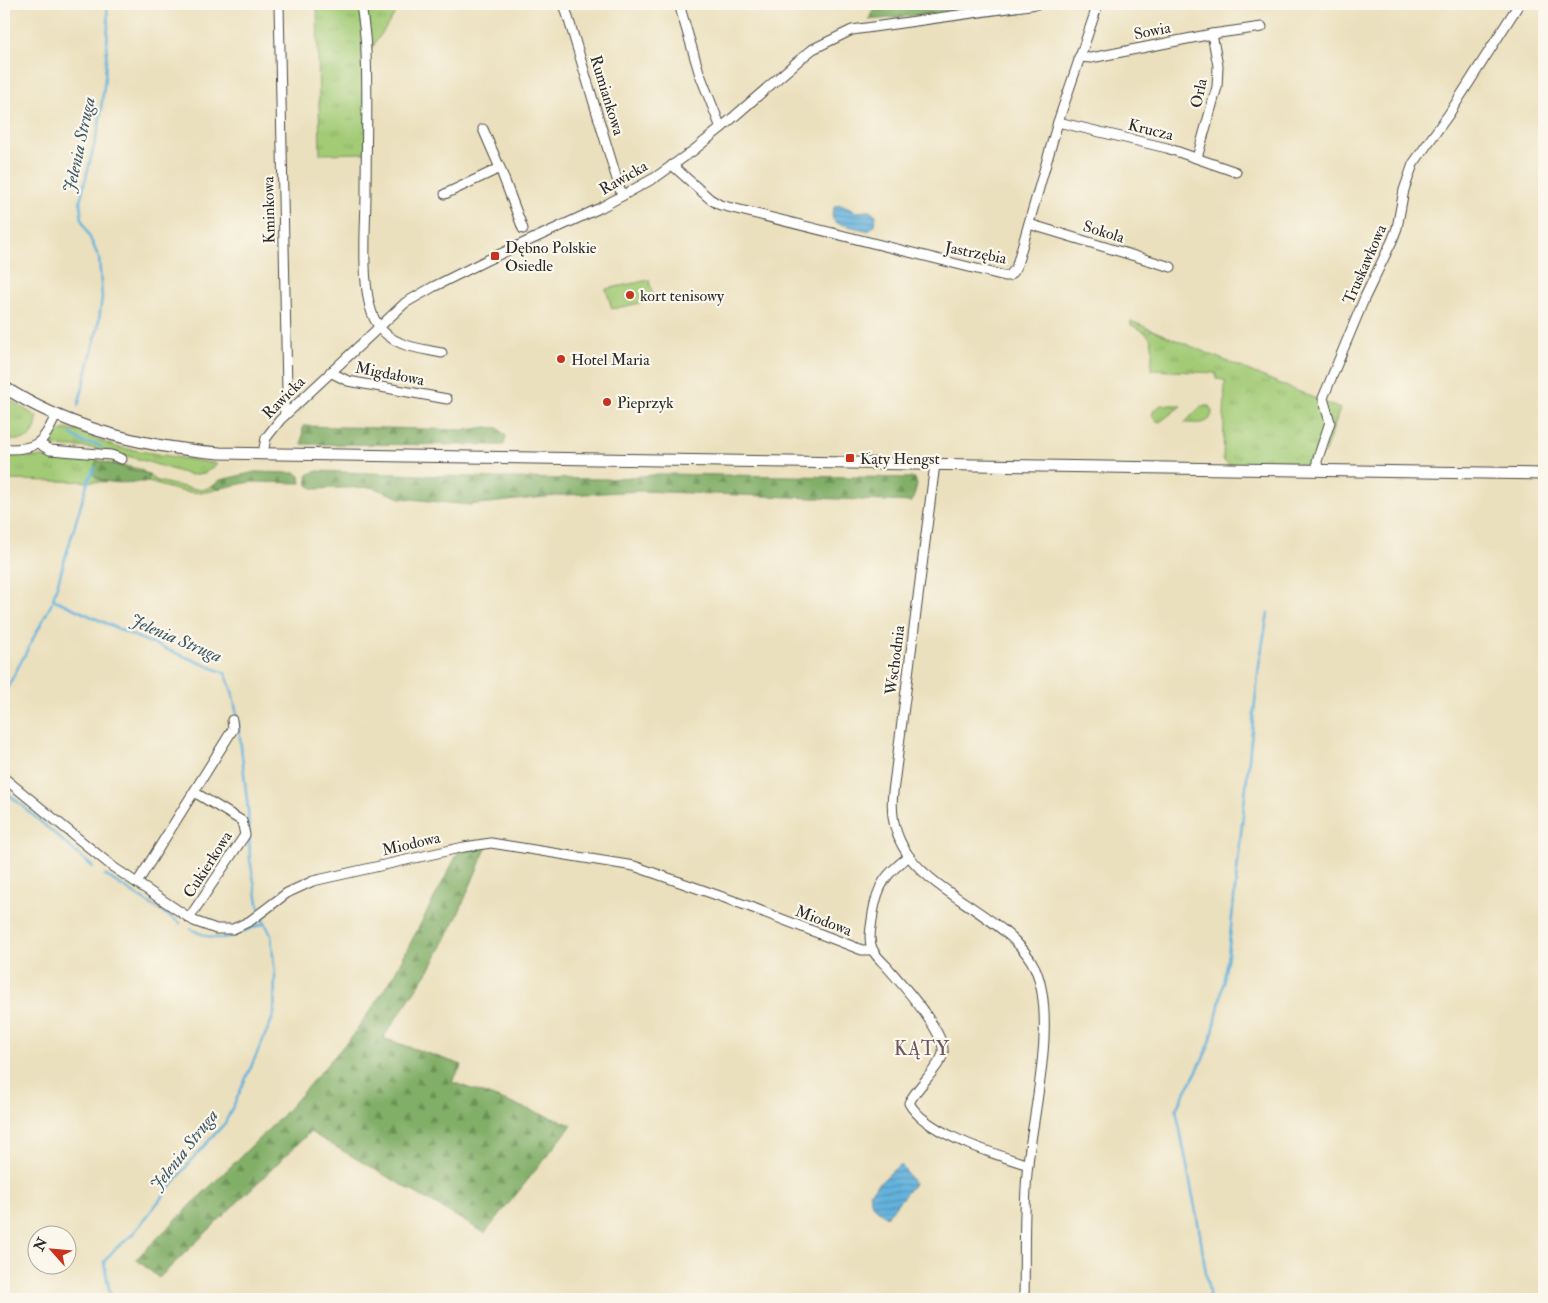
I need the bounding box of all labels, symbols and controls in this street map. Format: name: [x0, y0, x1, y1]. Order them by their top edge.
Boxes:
street label: Sowia: [1132, 18, 1173, 44]
street label: Rumiankowa: [585, 53, 629, 138]
street label: Orla: [1186, 76, 1212, 110]
water label: Jelenia Struga: [58, 95, 101, 195]
street label: Krucza: [1126, 115, 1176, 145]
street label: Rawicka: [596, 156, 652, 200]
street label: Kminkowa: [258, 176, 280, 244]
street label: Sokola: [1081, 216, 1127, 248]
street label: Truskawkowa: [1338, 221, 1392, 307]
street label: Jastrzębia: [942, 237, 1009, 270]
place label: Dębno Polskie Osiedle: [505, 238, 597, 276]
marker: Dębno Polskie Osiedle: [489, 250, 501, 262]
place label: kort tenisowy: [640, 286, 725, 306]
marker: kort tenisowy: [624, 289, 636, 301]
place label: Hotel Maria: [571, 350, 650, 370]
marker: Hotel Maria: [555, 353, 567, 365]
street label: Migdałowa: [353, 357, 427, 391]
street label: Rawicka: [258, 372, 310, 423]
place label: Pieprzyk: [617, 393, 674, 414]
marker: Pieprzyk: [601, 396, 613, 408]
place label: Kąty Hengst: [860, 449, 940, 469]
marker: Kąty Hengst: [844, 452, 856, 464]
water label: Jelenia Struga: [126, 609, 225, 668]
street label: Wschodnia: [881, 624, 909, 697]
street label: Cukierkowa: [179, 827, 237, 902]
street label: Miodowa: [380, 827, 443, 860]
street label: Miodowa: [792, 901, 855, 941]
district label: KĄTY: [894, 1037, 950, 1061]
water label: Jelenia Struga: [145, 1105, 224, 1196]
north arrow: [28, 1226, 78, 1276]
text: N: [30, 1234, 51, 1255]

